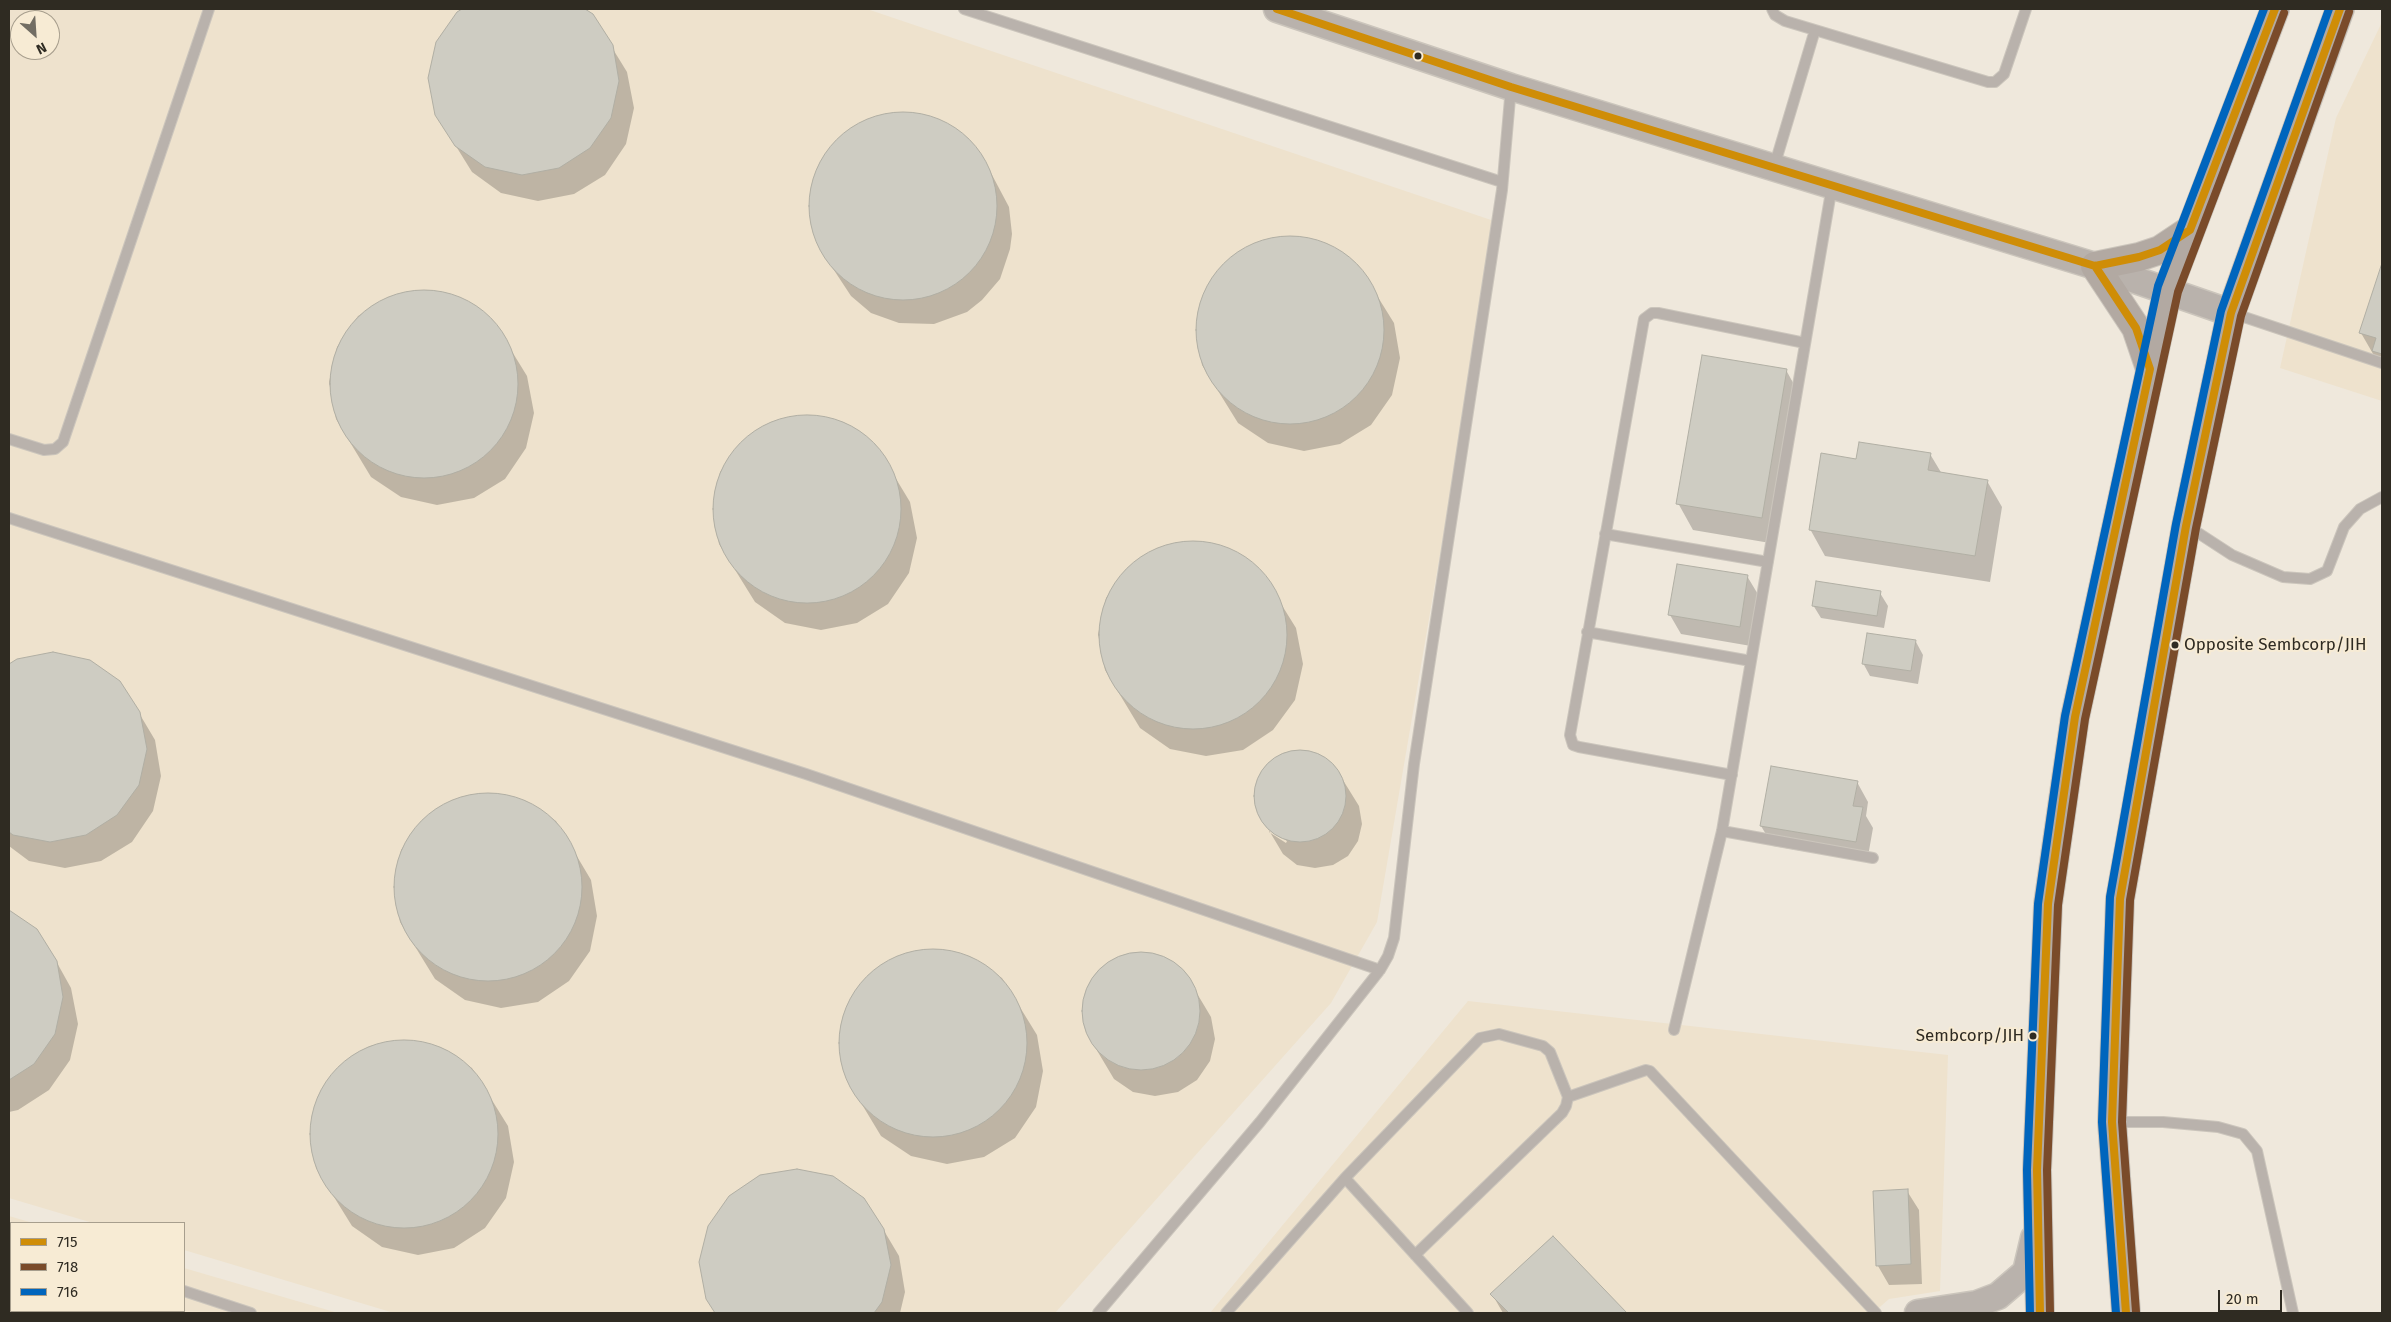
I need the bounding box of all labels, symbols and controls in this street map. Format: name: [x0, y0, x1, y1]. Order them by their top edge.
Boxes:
north arrow: [10, 10, 60, 60]
text: N: [33, 38, 49, 58]
unlabelled marker: [1413, 51, 1423, 61]
place label: Opposite Sembcorp/JIH: [2184, 635, 2366, 655]
marker: Opposite Sembcorp/JIH: [2170, 640, 2180, 650]
place label: Sembcorp/JIH: [1916, 1026, 2024, 1046]
marker: Sembcorp/JIH: [2028, 1031, 2038, 1041]
legend: [10, 1222, 185, 1312]
text: 715: [57, 1233, 77, 1251]
text: 718: [57, 1258, 78, 1276]
scale bar: [2221, 1280, 2285, 1312]
text: 716: [57, 1283, 78, 1301]
text: 20 m: [2226, 1290, 2259, 1308]

